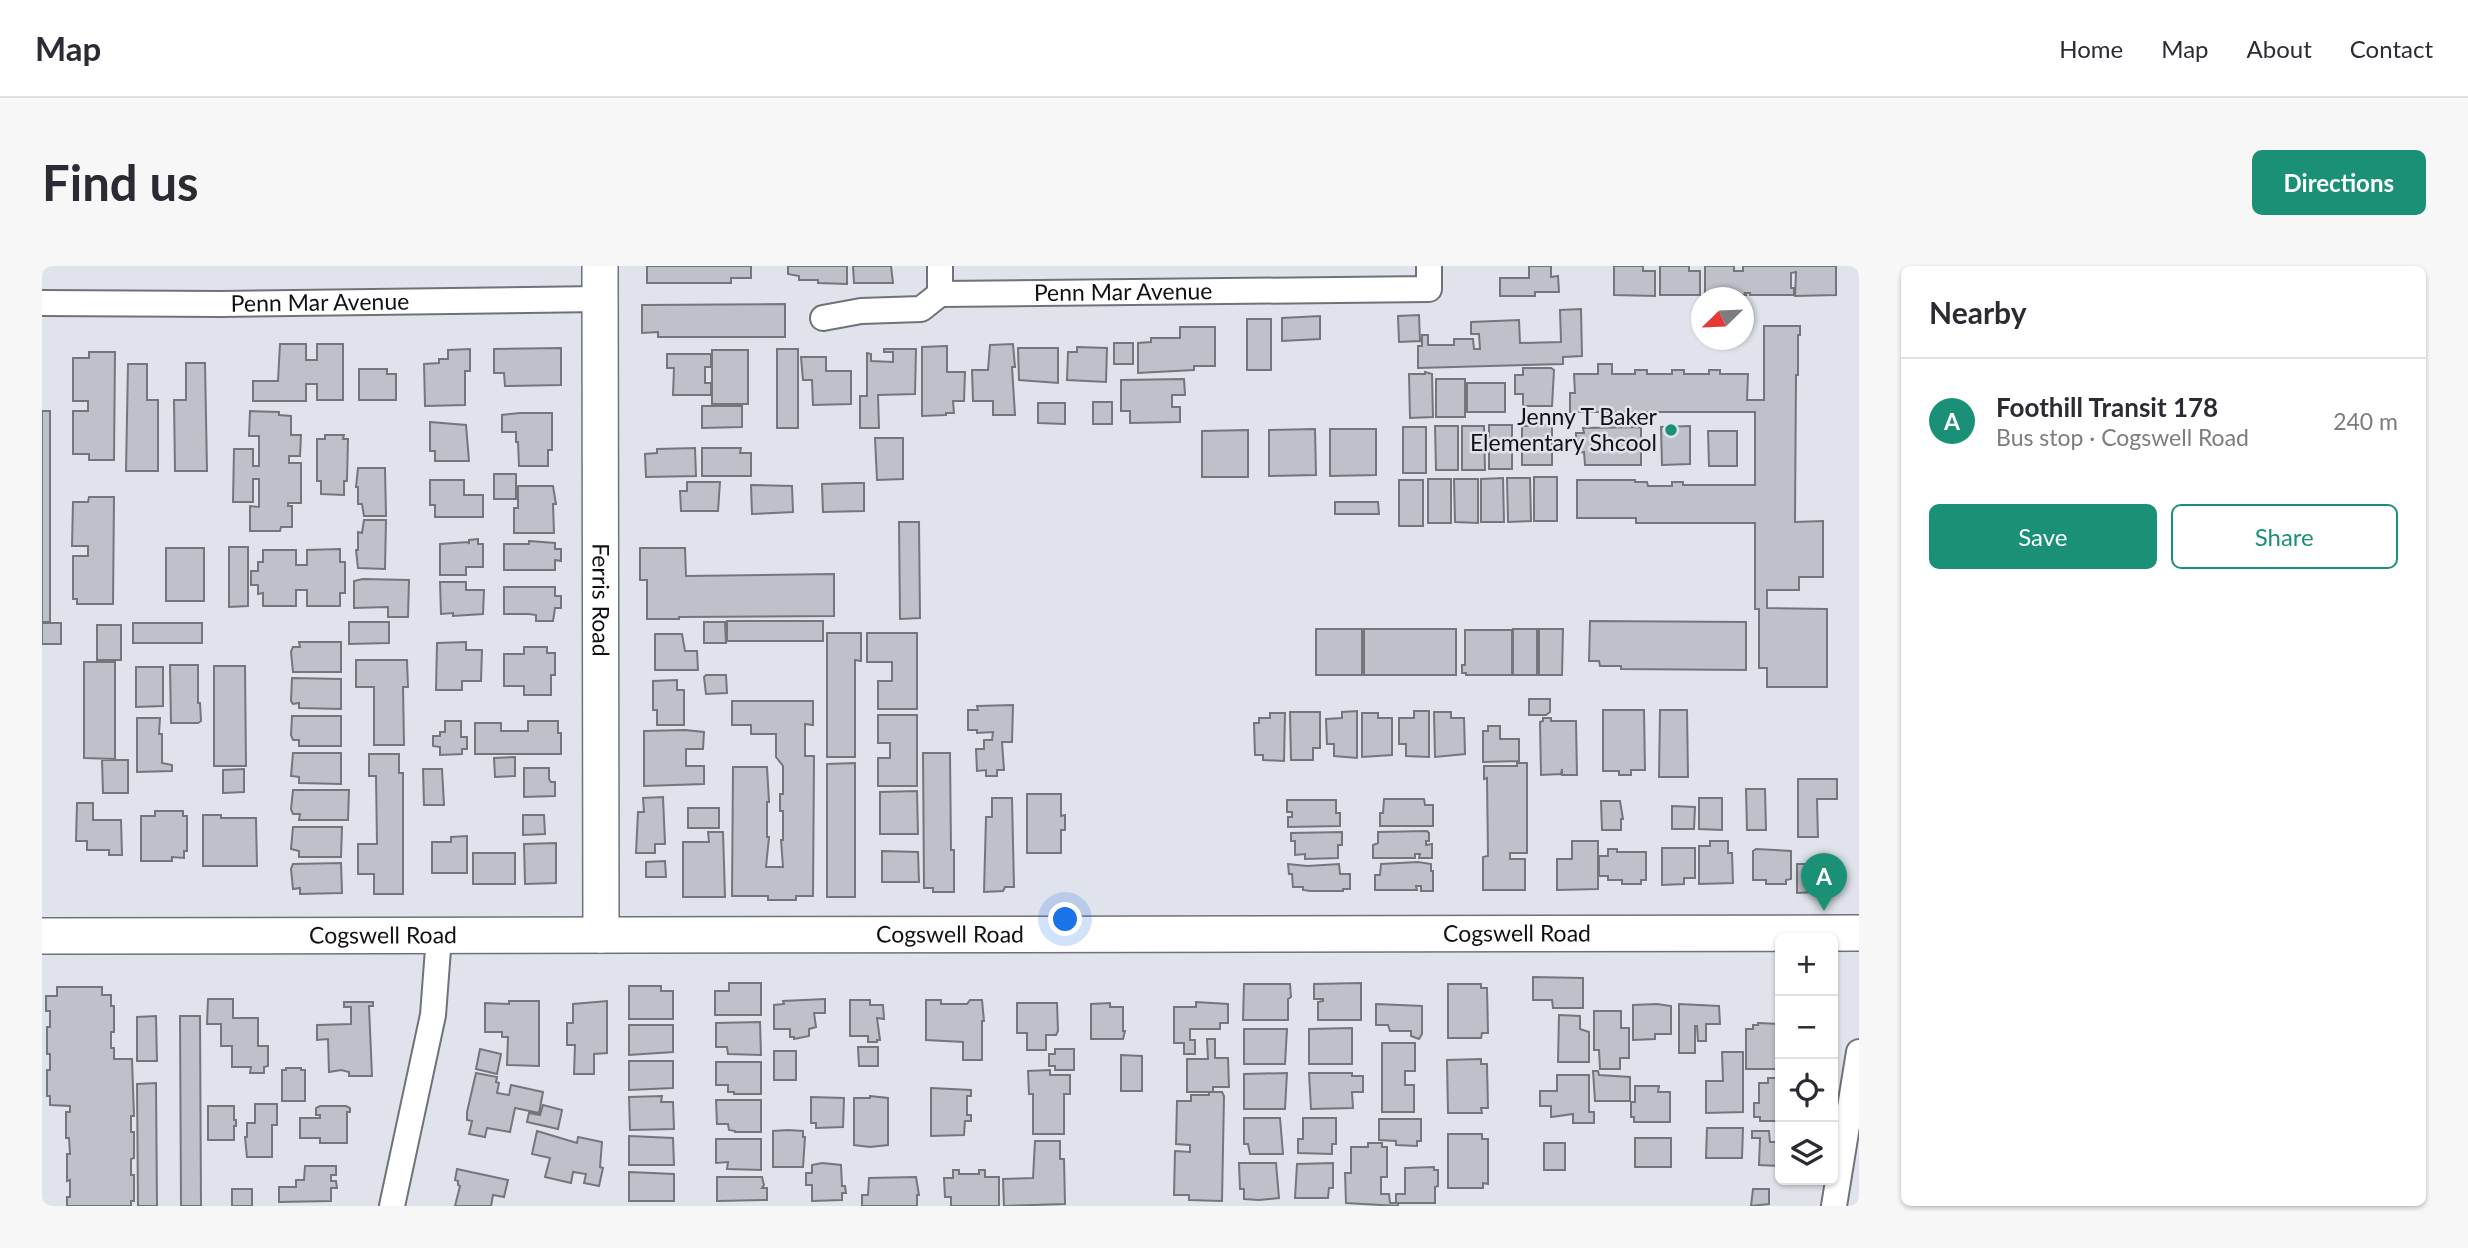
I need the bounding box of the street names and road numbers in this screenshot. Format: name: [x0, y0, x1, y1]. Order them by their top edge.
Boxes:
street label: Penn Mar Avenue: [1034, 276, 1213, 306]
street label: Penn Mar Avenue: [231, 287, 409, 317]
street label: Ferris Road: [587, 543, 616, 657]
street label: Cogswell Road: [1443, 918, 1591, 947]
street label: Cogswell Road: [876, 919, 1024, 948]
street label: Cogswell Road: [309, 920, 457, 949]

